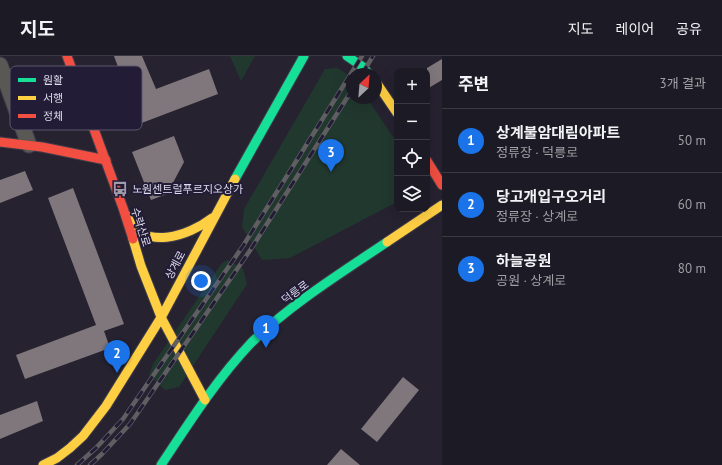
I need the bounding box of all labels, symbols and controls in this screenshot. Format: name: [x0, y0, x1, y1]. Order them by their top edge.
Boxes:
text: 지도: [20, 17, 55, 41]
text: 지도: [568, 20, 594, 38]
text: 레이어: [616, 20, 654, 38]
text: 공유: [676, 20, 702, 38]
legend: [10, 66, 142, 130]
north arrow: [346, 68, 382, 104]
map controls: [394, 68, 430, 212]
button: +: [394, 68, 430, 104]
text: 원활: [43, 73, 63, 87]
text: 주변: [458, 73, 489, 95]
text: 3개 결과: [660, 75, 706, 92]
text: 서행: [43, 91, 63, 105]
button: −: [394, 104, 430, 140]
text: 정체: [43, 109, 63, 123]
text: 상계불암대림아파트: [496, 123, 620, 142]
text: 1: [467, 132, 475, 149]
text: 50 m: [678, 132, 706, 149]
pin: 3: [318, 139, 344, 172]
button: locate: [394, 140, 430, 176]
text: 정류장 · 덕릉로: [496, 144, 578, 161]
button: layers: [394, 176, 430, 212]
bus stop icon: 노원센트럴푸르지오상가: [111, 180, 129, 198]
place label: 노원센트럴푸르지오상가: [132, 182, 243, 196]
text: 당고개입구오거리: [496, 187, 606, 206]
text: 2: [467, 196, 475, 213]
text: 60 m: [678, 196, 706, 213]
street label: 수락산로: [128, 206, 154, 248]
text: 정류장 · 상계로: [496, 208, 578, 225]
street label: 상계로: [162, 248, 188, 282]
text: 하늘공원: [496, 251, 551, 270]
text: 3: [467, 260, 475, 277]
text: 80 m: [678, 260, 706, 277]
your location: [191, 271, 211, 291]
text: 공원 · 상계로: [496, 272, 566, 289]
street label: 덕릉로: [279, 277, 311, 307]
pin: 1: [253, 315, 279, 348]
pin: 2: [104, 340, 130, 373]

